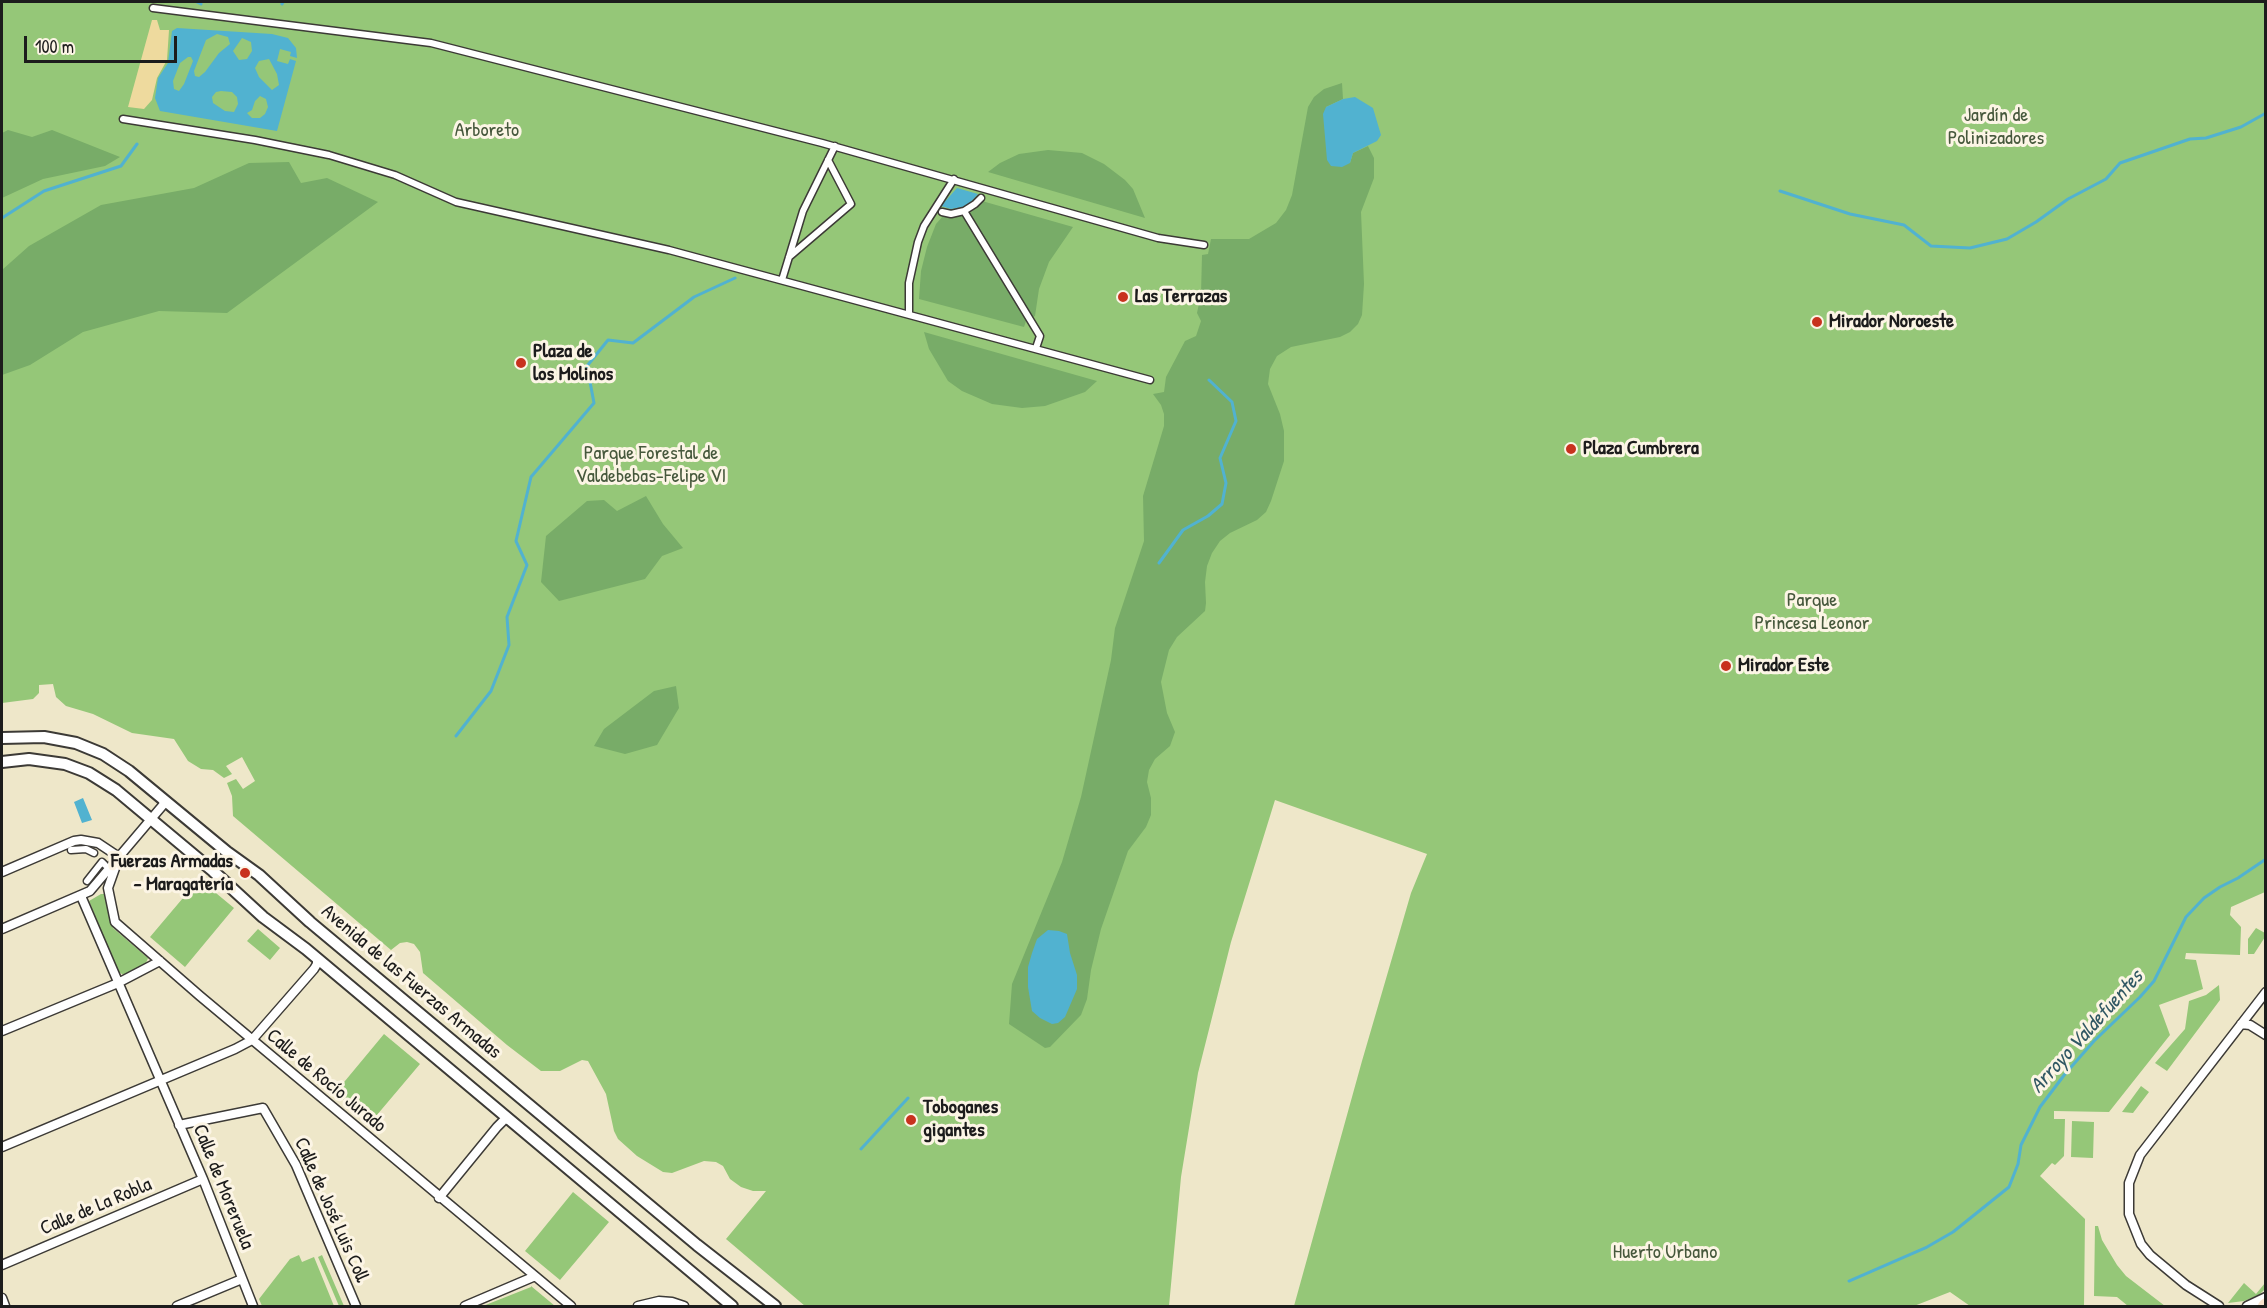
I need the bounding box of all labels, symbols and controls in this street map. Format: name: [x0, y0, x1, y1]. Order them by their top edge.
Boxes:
scale bar: [27, 24, 180, 62]
text: 100 m: [35, 34, 74, 59]
park label: Jardín de Polinizadores: [1948, 104, 2044, 151]
park label: Arboreto: [455, 119, 519, 143]
place label: Las Terrazas: [1135, 285, 1227, 309]
marker: Las Terrazas: [1116, 290, 1130, 304]
place label: Mirador Noroeste: [1829, 310, 1954, 334]
marker: Mirador Noroeste: [1810, 315, 1824, 329]
place label: Plaza de los Molinos: [533, 340, 613, 387]
marker: Plaza de los Molinos: [514, 356, 528, 370]
place label: Plaza Cumbrera: [1583, 437, 1699, 461]
park label: Parque Forestal de Valdebebas-Felipe VI: [576, 442, 726, 489]
marker: Plaza Cumbrera: [1564, 442, 1578, 456]
park label: Parque Princesa Leonor: [1755, 589, 1869, 636]
place label: Mirador Este: [1738, 654, 1829, 678]
marker: Mirador Este: [1719, 659, 1733, 673]
place label: Fuerzas Armadas - Maragatería: [111, 850, 233, 897]
marker: Fuerzas Armadas - Maragatería: [238, 866, 252, 880]
street label: Avenida de las Fuerzas Armadas: [316, 900, 506, 1064]
water label: Arroyo Valdefuentes: [2025, 965, 2149, 1099]
street label: Calle de Rocío Jurado: [261, 1024, 391, 1138]
place label: Toboganes gigantes: [923, 1096, 998, 1143]
marker: Toboganes gigantes: [904, 1113, 918, 1127]
street label: Calle de Moreruela: [187, 1121, 259, 1253]
street label: Calle de José Luis Coll: [288, 1134, 374, 1286]
street label: Calle de La Robla: [37, 1173, 155, 1241]
park label: Huerto Urbano: [1613, 1241, 1717, 1265]

